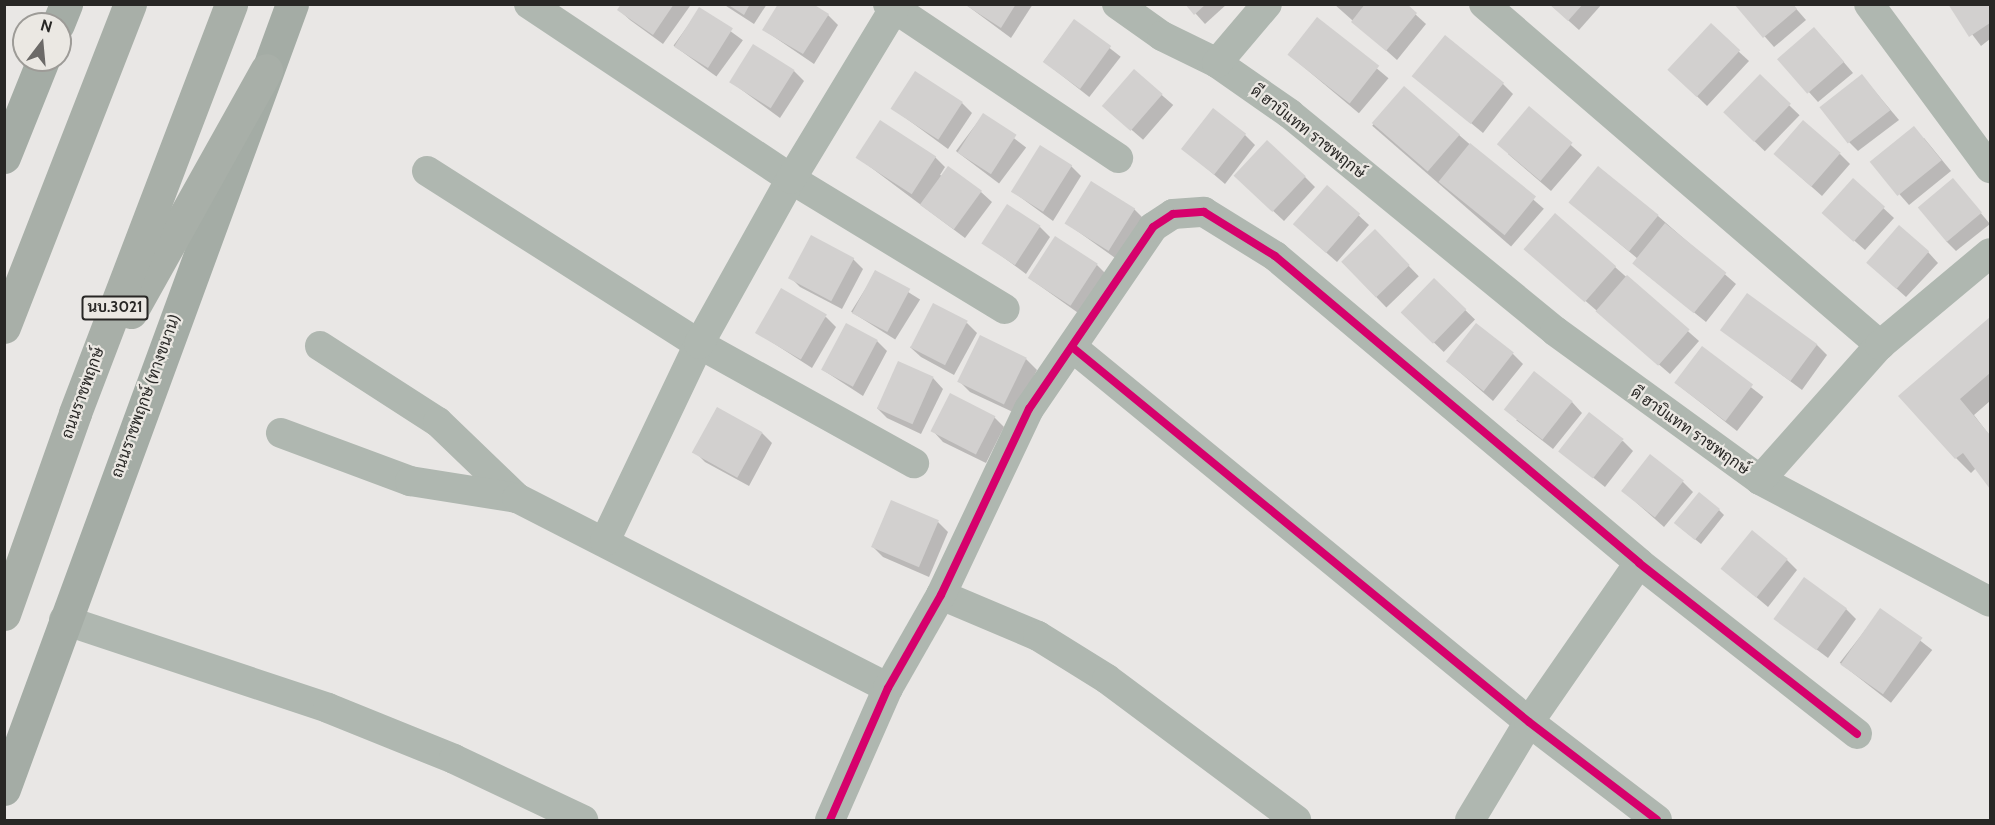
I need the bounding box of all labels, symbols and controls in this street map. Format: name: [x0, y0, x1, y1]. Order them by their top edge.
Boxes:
north arrow: [12, 12, 72, 72]
text: N: [38, 15, 55, 37]
street label: ดี ฮาบิแทท ราชพฤกษ์: [1247, 81, 1369, 183]
road number: นบ.3021: [80, 296, 150, 320]
street label: ถนนราชพฤกษ์ (ทางขนาน): [107, 312, 185, 480]
street label: ถนนราชพฤกษ์: [58, 345, 108, 441]
street label: ดี ฮาบิแทท ราชพฤกษ์: [1627, 383, 1753, 479]

